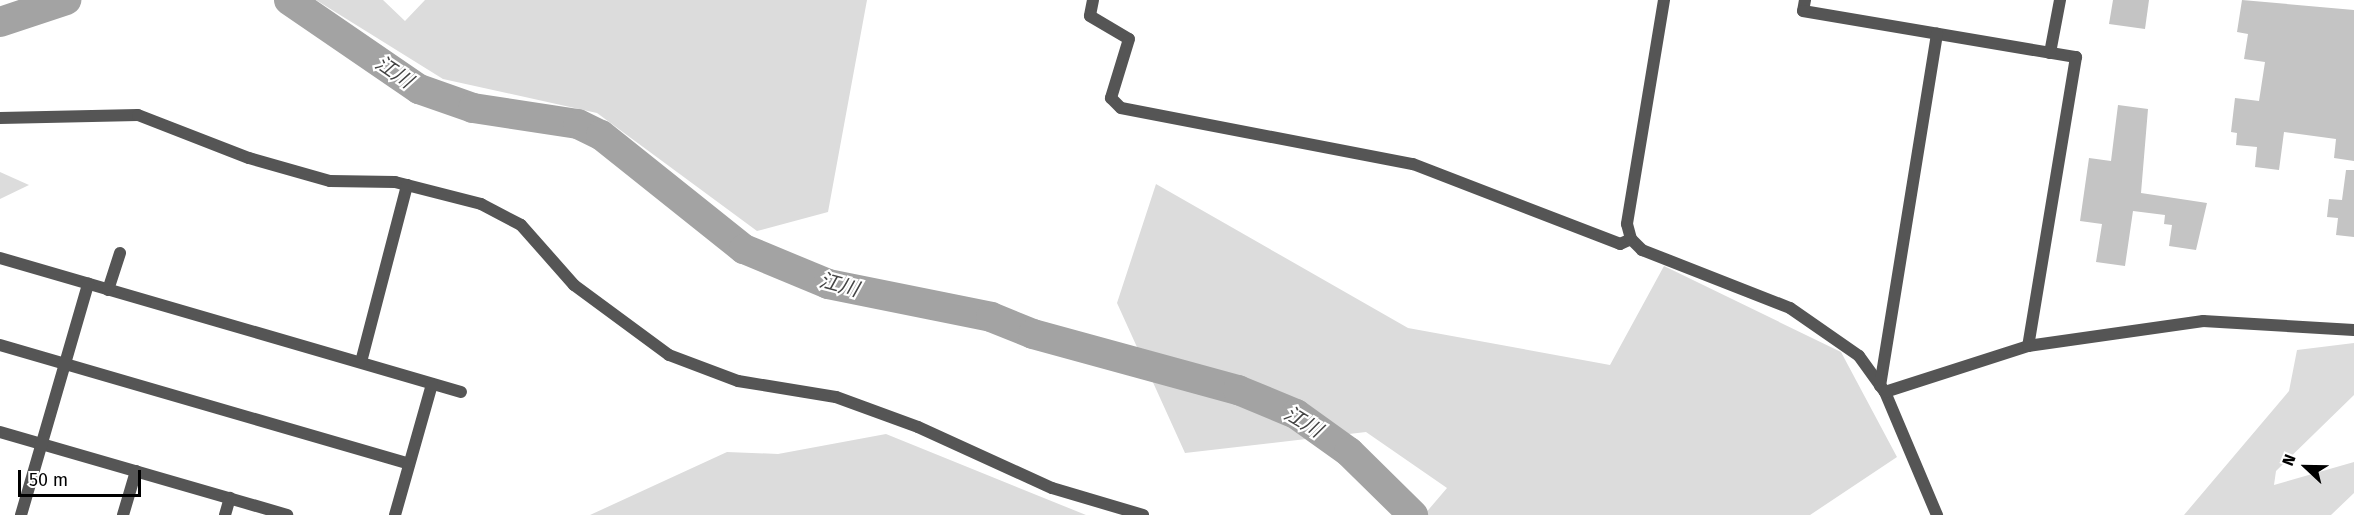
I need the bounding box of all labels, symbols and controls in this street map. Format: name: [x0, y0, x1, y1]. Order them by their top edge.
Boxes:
water label: 江川: [371, 51, 417, 93]
water label: 江川: [817, 268, 861, 302]
water label: 江川: [1280, 401, 1326, 443]
north arrow: [2276, 437, 2336, 497]
text: N: [2278, 452, 2300, 469]
scale bar: [21, 458, 144, 496]
text: 50 m: [29, 469, 68, 491]

